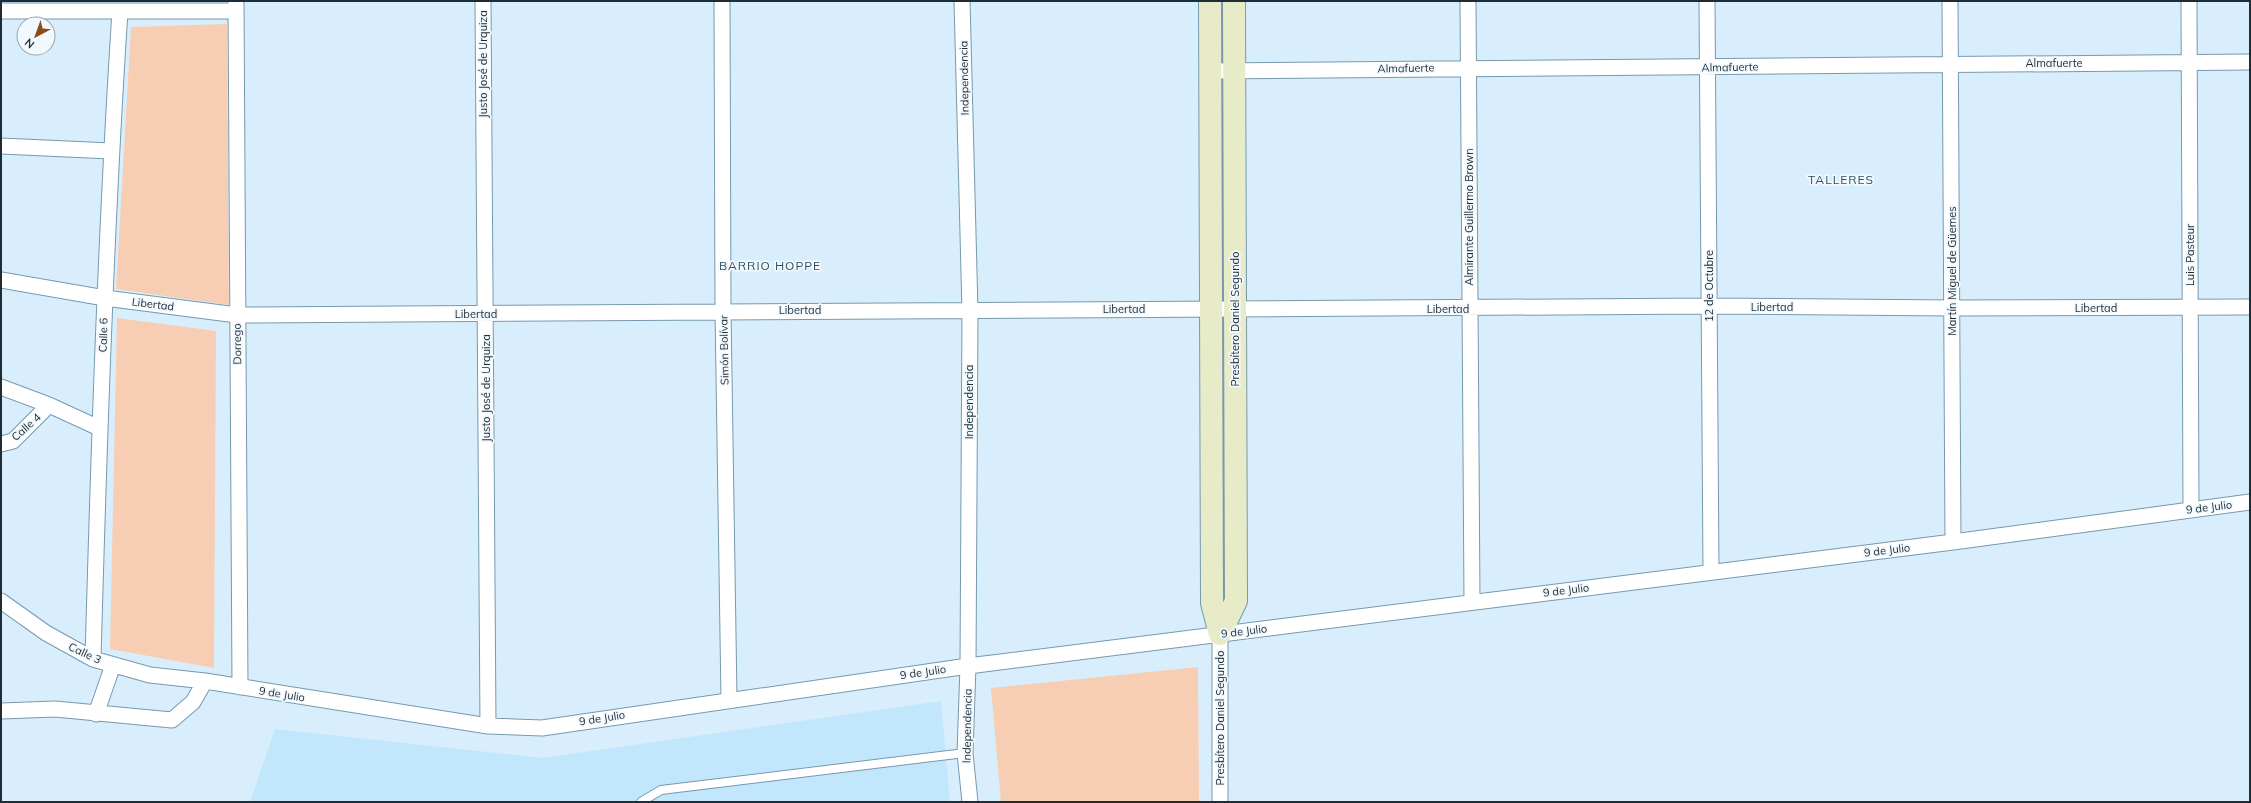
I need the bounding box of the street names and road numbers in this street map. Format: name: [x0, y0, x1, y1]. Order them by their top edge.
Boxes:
street label: Justo José de Urquiza: [476, 10, 490, 118]
street label: Independencia: [956, 41, 972, 115]
street label: Almafuerte: [2025, 56, 2083, 70]
street label: Almafuerte: [1701, 60, 1759, 74]
street label: Almafuerte: [1377, 61, 1435, 75]
street label: Almirante Guillermo Brown: [1462, 148, 1476, 286]
street label: Martín Miguel de Güemes: [1945, 206, 1959, 336]
street label: Luis Pasteur: [2183, 224, 2197, 286]
street label: 12 de Octubre: [1702, 250, 1716, 322]
street label: Presbítero Daniel Segundo: [1228, 252, 1242, 386]
street label: Libertad: [131, 294, 175, 314]
street label: Libertad: [1751, 300, 1793, 314]
street label: Libertad: [2075, 301, 2117, 315]
street label: Libertad: [1103, 302, 1145, 316]
street label: Libertad: [1427, 302, 1469, 316]
street label: Libertad: [779, 303, 821, 317]
street label: Libertad: [455, 307, 497, 321]
street label: Simón Bolívar: [716, 315, 732, 385]
street label: Calle 6: [95, 317, 111, 353]
street label: Dorrego: [230, 323, 244, 365]
street label: Justo José de Urquiza: [479, 334, 493, 442]
street label: Independencia: [962, 365, 976, 439]
street label: Calle 4: [8, 410, 44, 444]
street label: 9 de Julio: [2185, 497, 2233, 517]
street label: 9 de Julio: [1863, 540, 1911, 560]
street label: 9 de Julio: [1542, 580, 1590, 600]
street label: 9 de Julio: [1220, 621, 1268, 641]
street label: Calle 3: [66, 639, 104, 667]
street label: Presbítero Daniel Segundo: [1213, 651, 1227, 785]
street label: 9 de Julio: [899, 662, 947, 682]
street label: 9 de Julio: [258, 683, 306, 705]
street label: Independencia: [959, 689, 975, 763]
street label: 9 de Julio: [578, 707, 626, 729]

